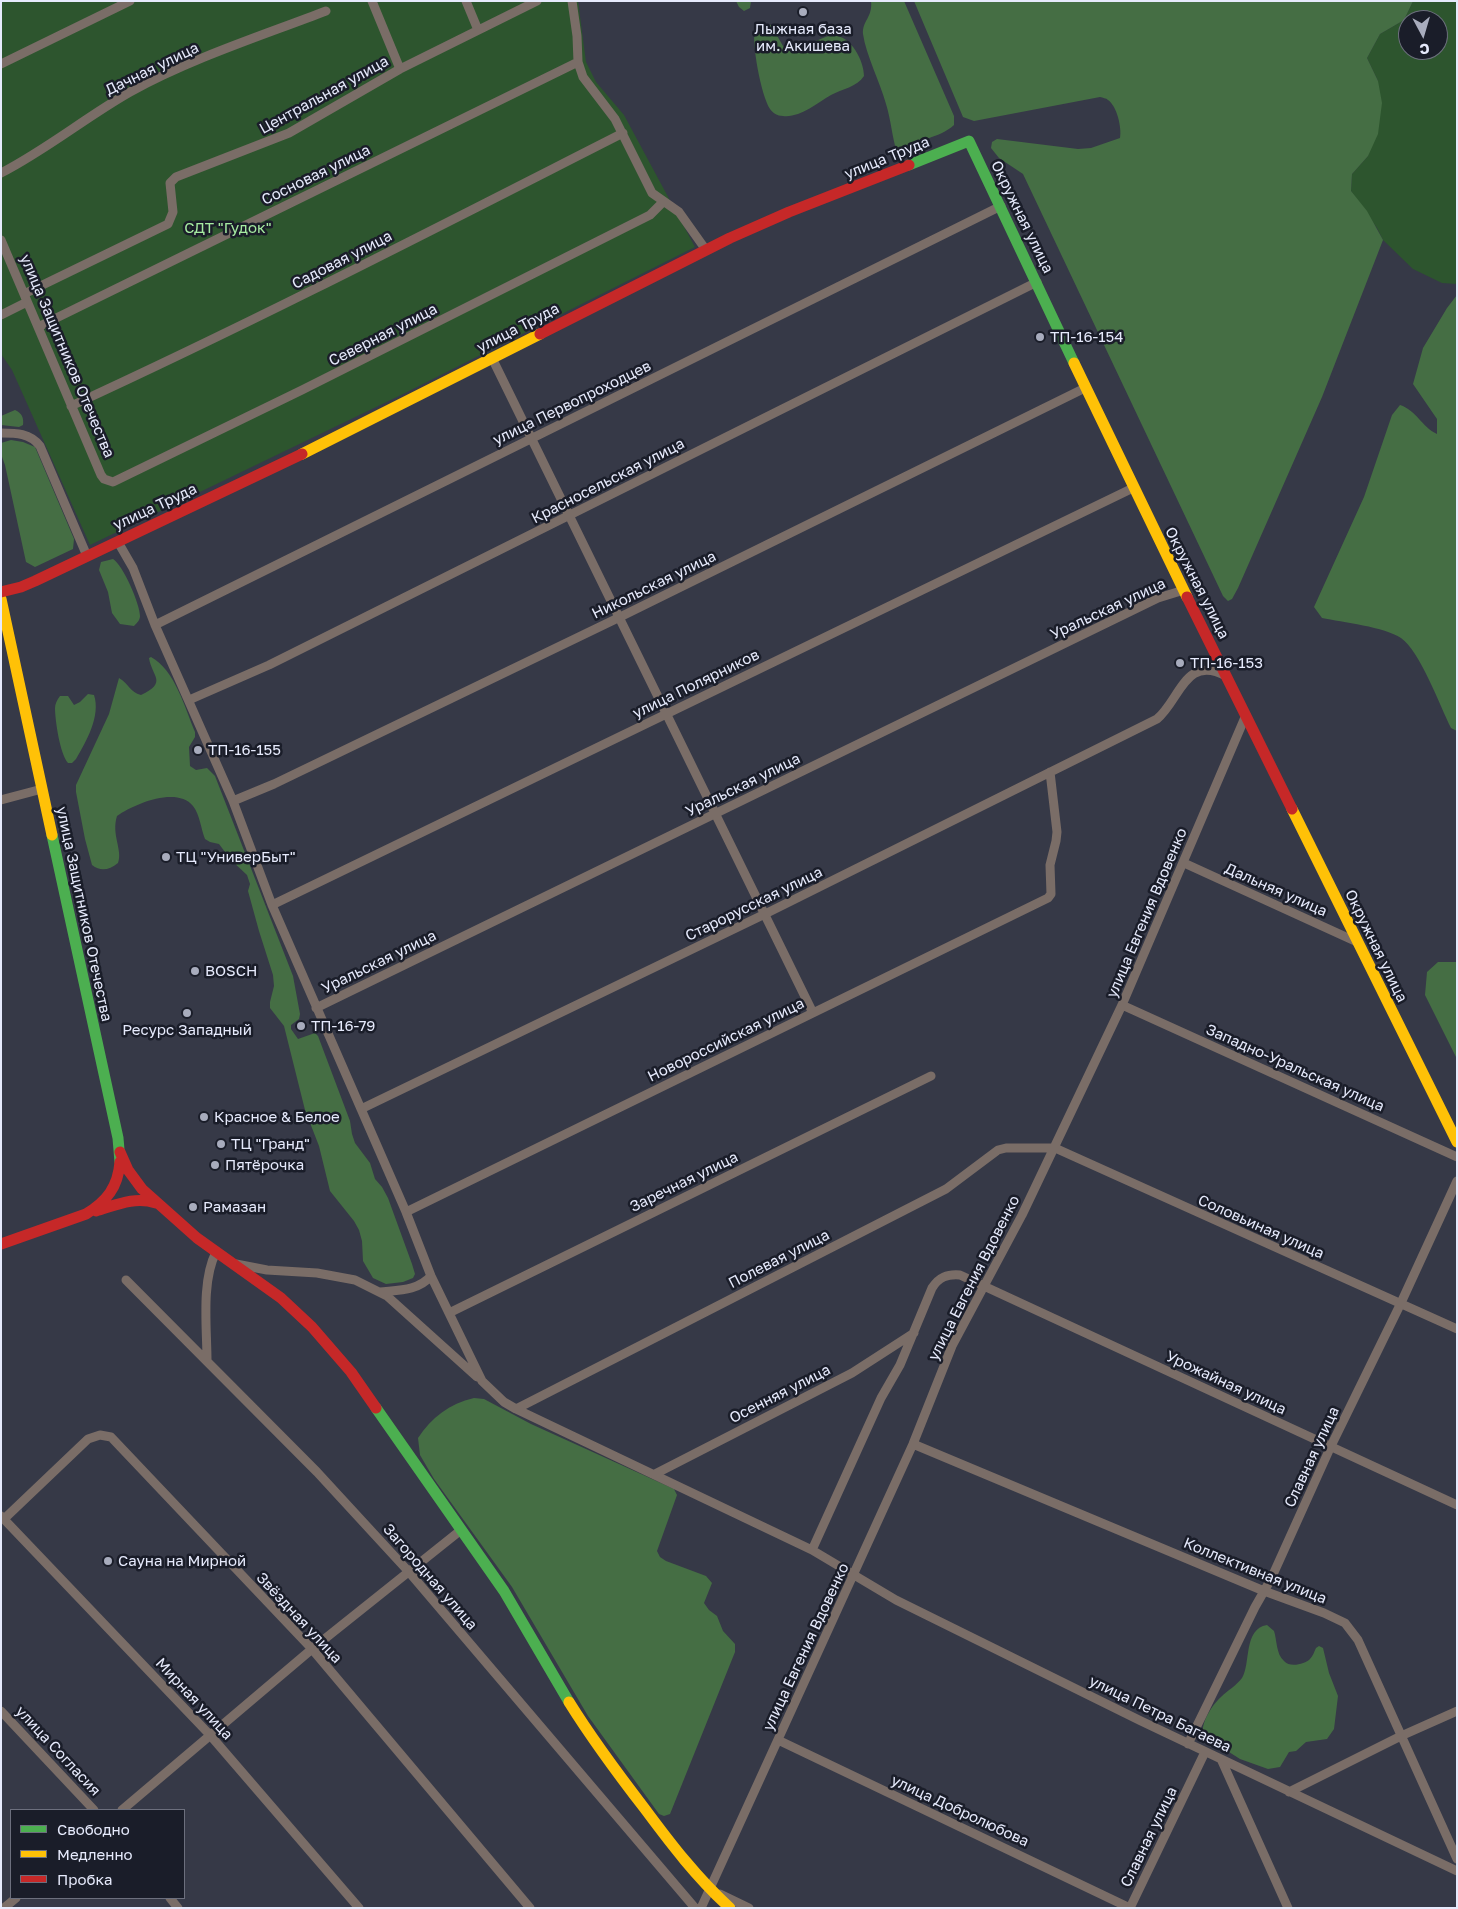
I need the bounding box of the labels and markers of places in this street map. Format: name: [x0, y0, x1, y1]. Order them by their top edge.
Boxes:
marker: Лыжная база им. Акишева: [797, 6, 809, 18]
place label: Лыжная база им. Акишева: [754, 20, 852, 55]
place label: ТП-16-154: [1050, 328, 1123, 346]
marker: ТП-16-154: [1034, 331, 1046, 343]
place label: ТП-16-153: [1190, 654, 1263, 672]
marker: ТП-16-153: [1174, 657, 1186, 669]
place label: ТП-16-155: [208, 741, 281, 759]
marker: ТП-16-155: [192, 744, 204, 756]
place label: ТЦ "УниверБыт": [176, 848, 296, 866]
marker: ТЦ "УниверБыт": [160, 851, 172, 863]
place label: BOSCH: [205, 962, 257, 980]
marker: BOSCH: [189, 965, 201, 977]
marker: Ресурс Западный: [181, 1007, 193, 1019]
place label: ТП-16-79: [311, 1017, 375, 1035]
marker: ТП-16-79: [295, 1020, 307, 1032]
place label: Ресурс Западный: [122, 1021, 252, 1039]
place label: Красное & Белое: [214, 1108, 340, 1126]
marker: Красное & Белое: [198, 1111, 210, 1123]
place label: ТЦ "Гранд": [231, 1135, 310, 1153]
marker: ТЦ "Гранд": [215, 1138, 227, 1150]
place label: Пятёрочка: [225, 1156, 304, 1174]
marker: Пятёрочка: [209, 1159, 221, 1171]
place label: Рамазан: [203, 1198, 266, 1216]
marker: Рамазан: [187, 1201, 199, 1213]
place label: Сауна на Мирной: [118, 1552, 246, 1570]
marker: Сауна на Мирной: [102, 1555, 114, 1567]

